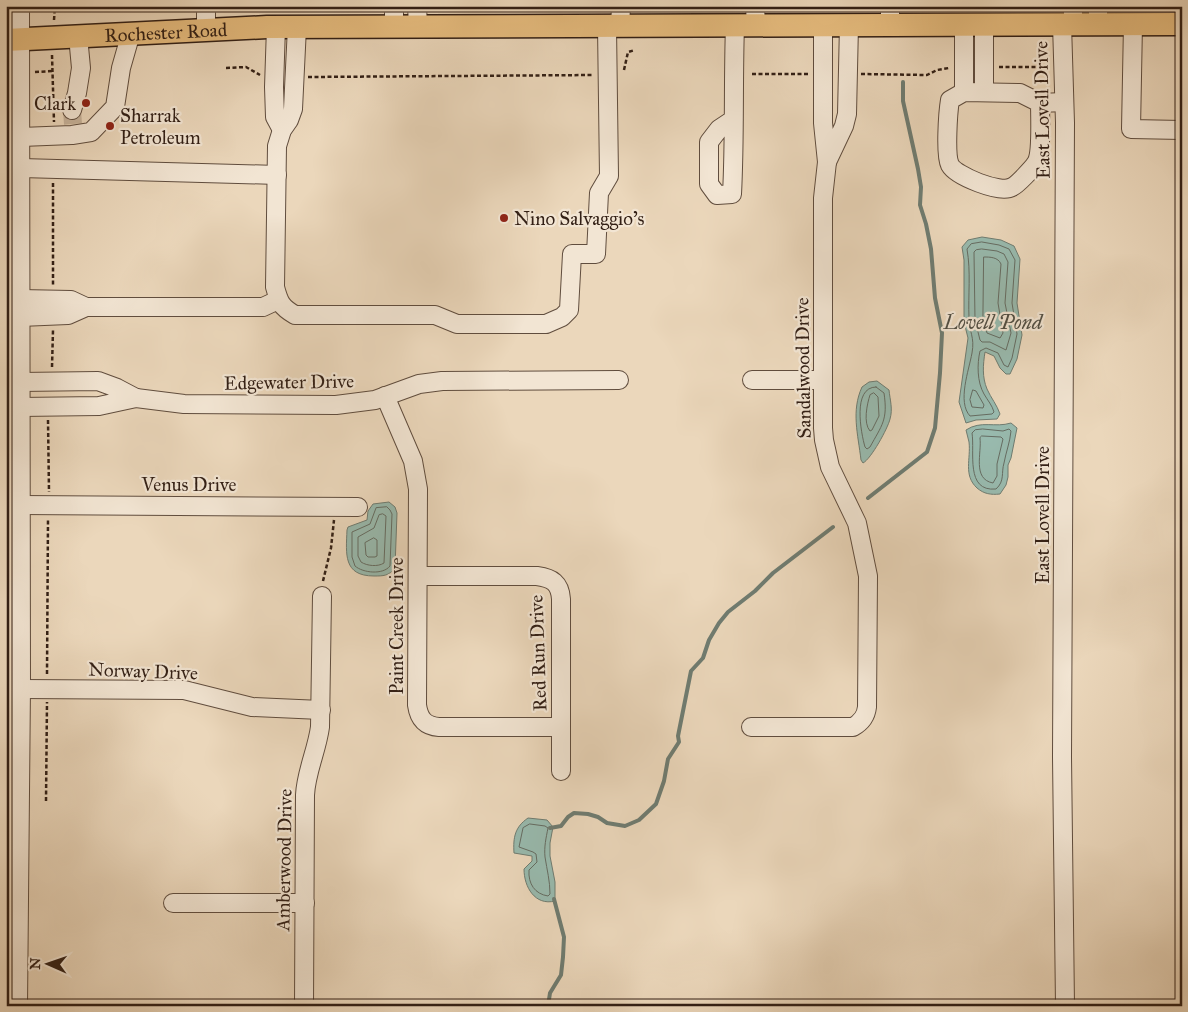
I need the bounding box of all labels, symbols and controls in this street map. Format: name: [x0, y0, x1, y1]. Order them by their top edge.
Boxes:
street label: Rochester Road: [104, 17, 228, 47]
street label: East Lovell Drive: [1029, 41, 1055, 179]
place label: Clark: [34, 92, 76, 115]
marker: Clark: [80, 97, 92, 109]
place label: Sharrak Petroleum: [120, 104, 201, 149]
marker: Sharrak Petroleum: [104, 120, 116, 132]
place label: Nino Salvaggio's: [514, 207, 644, 231]
marker: Nino Salvaggio's: [498, 212, 510, 224]
street label: Sandalwood Drive: [790, 297, 816, 439]
water label: Lovell Pond: [943, 310, 1044, 334]
street label: Edgewater Drive: [224, 369, 354, 396]
street label: East Lovell Drive: [1031, 446, 1054, 584]
street label: Venus Drive: [140, 473, 237, 496]
street label: Paint Creek Drive: [385, 557, 408, 695]
street label: Red Run Drive: [524, 594, 552, 712]
street label: Norway Drive: [88, 658, 198, 684]
street label: Amberwood Drive: [271, 789, 297, 932]
north arrow: [22, 940, 72, 990]
text: N: [27, 957, 44, 970]

